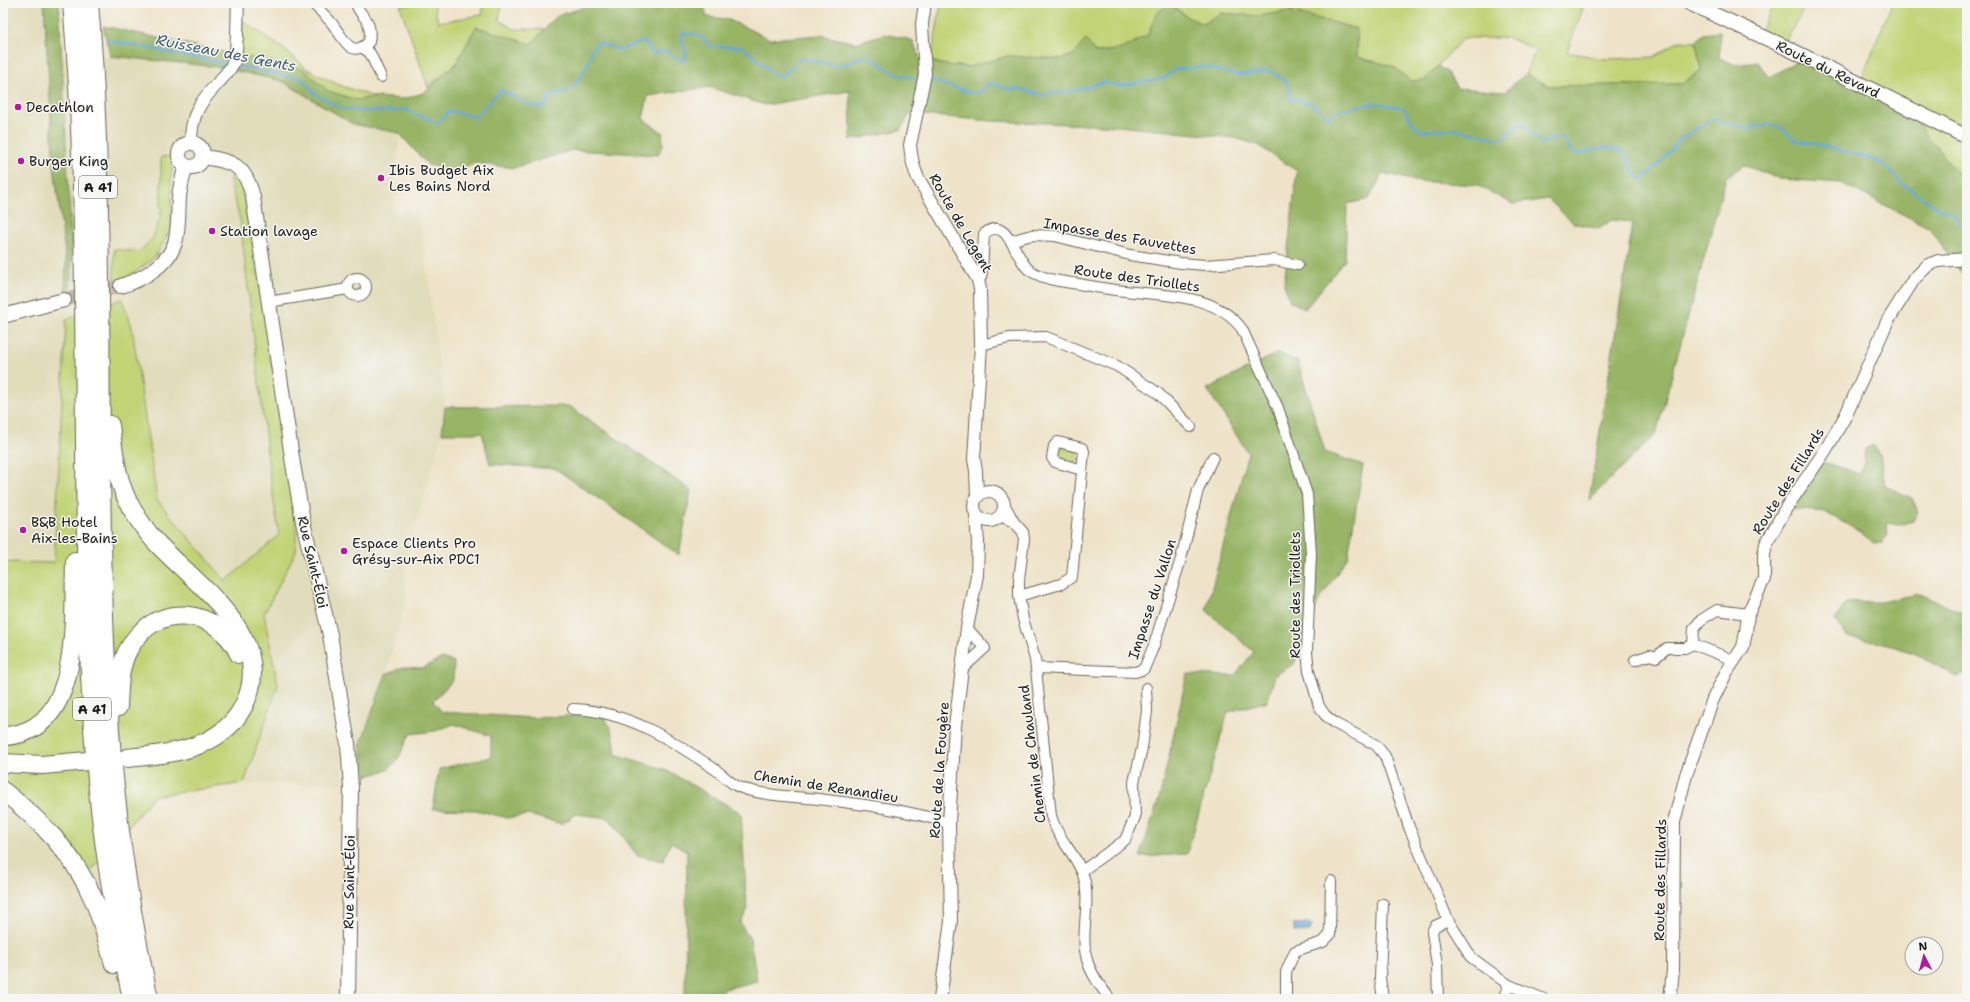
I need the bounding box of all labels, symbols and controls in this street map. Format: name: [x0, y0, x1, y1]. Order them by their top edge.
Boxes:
water label: Ruisseau des Gents: [154, 30, 298, 76]
street label: Route du Revard: [1773, 36, 1883, 102]
place label: Decathlon: [26, 98, 94, 116]
marker: Decathlon: [13, 102, 23, 112]
place label: Burger King: [29, 152, 108, 170]
marker: Burger King: [16, 156, 26, 166]
place label: Ibis Budget Aix Les Bains Nord: [389, 161, 494, 195]
street label: Route de Legent: [925, 170, 997, 276]
marker: Ibis Budget Aix Les Bains Nord: [376, 173, 386, 183]
road number: A 41: [79, 176, 117, 198]
street label: Impasse des Fauvettes: [1042, 214, 1198, 258]
place label: Station lavage: [220, 222, 318, 240]
marker: Station lavage: [207, 226, 217, 236]
street label: Route des Triollets: [1073, 260, 1201, 296]
street label: Route des Fillards: [1748, 424, 1828, 538]
place label: B&B Hotel Aix-les-Bains: [31, 513, 118, 547]
street label: Rue Saint-Éloi: [294, 514, 332, 610]
marker: B&B Hotel Aix-les-Bains: [18, 525, 28, 535]
street label: Route des Triollets: [1286, 531, 1304, 659]
place label: Espace Clients Pro Grésy-sur-Aix PDC1: [352, 534, 480, 568]
street label: Impasse du Vallon: [1124, 536, 1180, 662]
marker: Espace Clients Pro Grésy-sur-Aix PDC1: [339, 546, 349, 556]
street label: Chemin de Chauland: [1015, 684, 1049, 824]
road number: A 41: [73, 698, 111, 720]
street label: Route de la Fougère: [925, 701, 953, 839]
street label: Chemin de Renandieu: [752, 766, 900, 806]
street label: Route des Fillards: [1650, 819, 1670, 941]
street label: Rue Saint-Éloi: [339, 835, 359, 929]
north arrow: [1904, 936, 1944, 976]
text: N: [1918, 939, 1928, 954]

